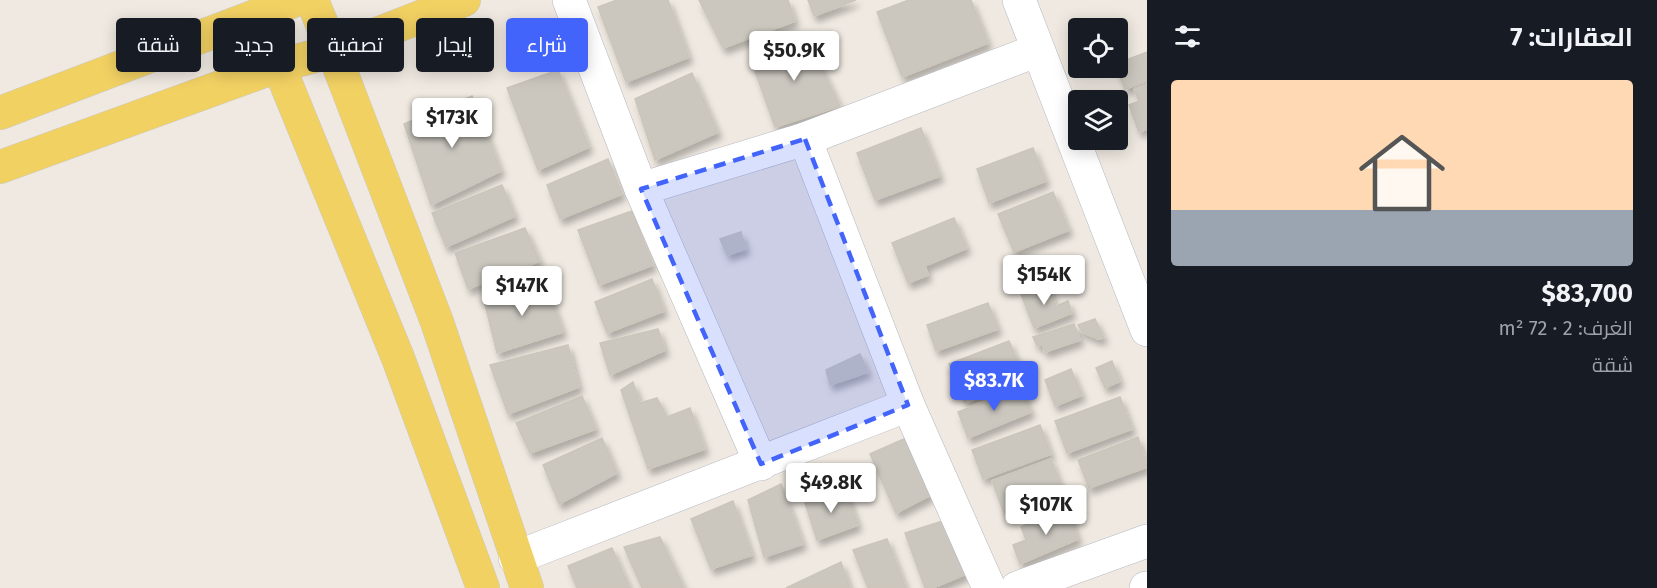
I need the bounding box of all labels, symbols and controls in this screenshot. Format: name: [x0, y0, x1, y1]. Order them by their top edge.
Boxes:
chip: شقة: [116, 18, 201, 72]
chip: جديد: [213, 18, 295, 72]
chip: تصفية: [307, 18, 404, 72]
chip: إيجار: [416, 18, 494, 72]
chip: شراء: [506, 18, 588, 72]
map controls: [1068, 18, 1128, 150]
button: locate: [1068, 18, 1128, 78]
icon: filters: [1171, 20, 1204, 53]
text: العقارات: 7: [1510, 22, 1633, 53]
pin: $50.9K: [745, 31, 843, 82]
text: $50.9K: [763, 38, 825, 62]
button: layers: [1068, 90, 1128, 150]
pin: $173K: [410, 98, 494, 149]
text: $173K: [426, 105, 478, 129]
icon: home: [1348, 119, 1456, 227]
pin: $154K: [1002, 255, 1086, 306]
text: $154K: [1017, 262, 1071, 286]
pin: $147K: [480, 266, 564, 317]
text: $147K: [496, 273, 548, 297]
text: $83,700: [1542, 278, 1633, 309]
text: الغرف: 2 · 72 m²: [1498, 316, 1633, 340]
text: شقة: [1592, 353, 1633, 377]
pin: $83.7K: [945, 361, 1043, 412]
text: $83.7K: [964, 368, 1024, 392]
pin: $49.8K: [782, 463, 880, 514]
text: $49.8K: [800, 470, 862, 494]
pin: $107K: [1004, 485, 1088, 536]
text: $107K: [1020, 492, 1072, 516]

